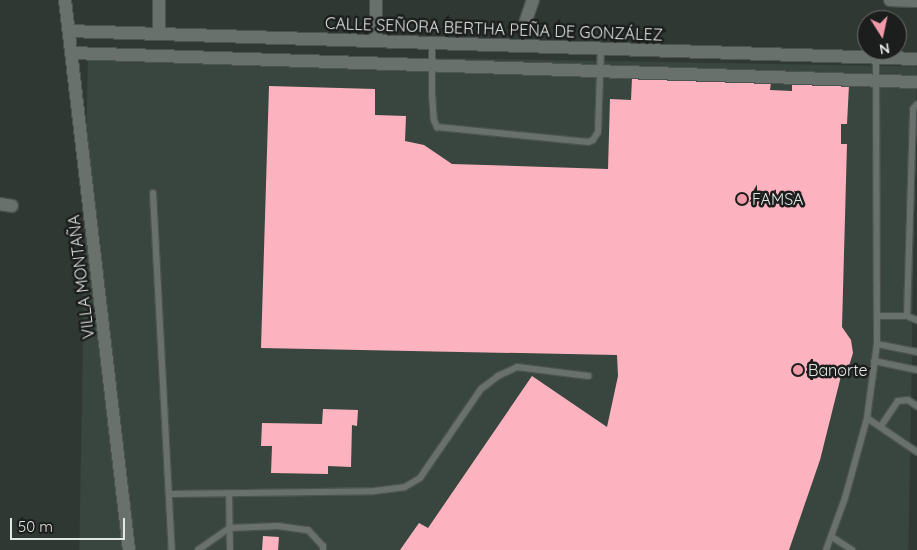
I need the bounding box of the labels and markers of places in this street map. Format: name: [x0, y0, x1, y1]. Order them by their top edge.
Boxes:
place label: FAMSA: [752, 189, 803, 209]
marker: FAMSA: [736, 193, 748, 205]
place label: Banorte: [808, 360, 868, 380]
marker: Banorte: [792, 364, 804, 376]

